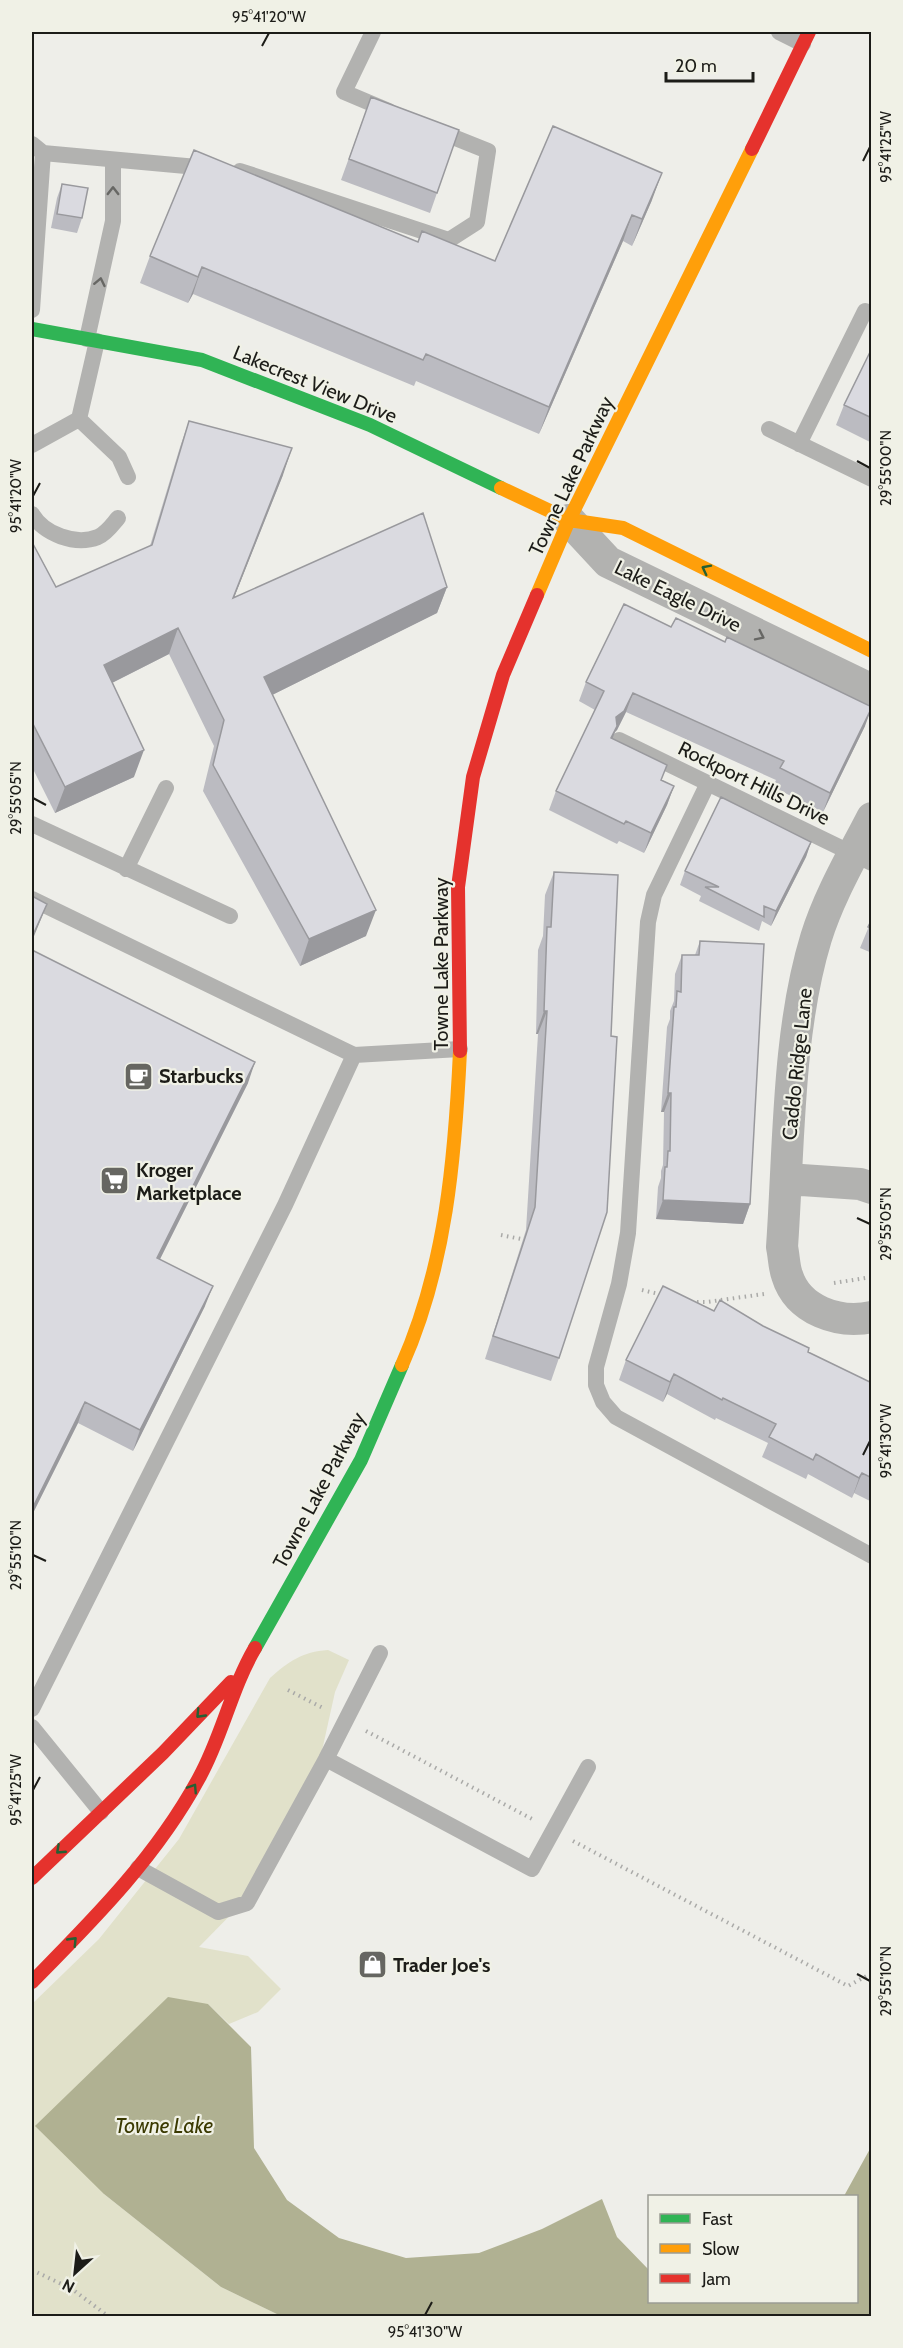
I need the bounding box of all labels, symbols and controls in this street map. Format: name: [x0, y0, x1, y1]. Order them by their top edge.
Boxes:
text: 95°41'20"W: [232, 8, 307, 26]
scale bar: [666, 45, 753, 83]
text: 20 m: [675, 55, 717, 77]
text: 95°41'25"W: [877, 110, 895, 183]
one-way arrow: [107, 186, 119, 195]
one-way arrow: [93, 277, 106, 287]
street label: Lakecrest View Drive: [230, 340, 400, 428]
street label: Towne Lake Parkway: [524, 393, 618, 559]
text: 29°55'00"N: [877, 430, 895, 506]
text: 95°41'20"W: [7, 458, 25, 533]
street label: Lake Eagle Drive: [611, 555, 745, 637]
one-way arrow: [702, 565, 713, 576]
one-way arrow: [754, 629, 765, 640]
street label: Rockport Hills Drive: [674, 736, 834, 830]
text: 29°55'05"N: [7, 761, 25, 835]
street label: Towne Lake Parkway: [429, 877, 453, 1051]
street label: Caddo Ridge Lane: [777, 987, 817, 1141]
cafe icon: Starbucks: [122, 1060, 154, 1092]
place label: Starbucks: [159, 1064, 244, 1088]
place label: Kroger Marketplace: [136, 1158, 242, 1205]
supermarket icon: Kroger Marketplace: [99, 1165, 131, 1197]
text: 29°55'05"N: [877, 1187, 895, 1261]
text: 95°41'30"W: [877, 1403, 895, 1478]
street label: Towne Lake Parkway: [268, 1408, 370, 1572]
text: 29°55'10"N: [7, 1520, 25, 1590]
one-way arrow: [197, 1707, 208, 1718]
text: 95°41'25"W: [7, 1753, 25, 1826]
one-way arrow: [186, 1784, 197, 1795]
one-way arrow: [57, 1843, 67, 1854]
one-way arrow: [66, 1937, 77, 1948]
text: 29°55'10"N: [877, 1946, 895, 2016]
shop icon: Trader Joe's: [356, 1949, 388, 1981]
place label: Trader Joe's: [393, 1953, 490, 1977]
water label: Towne Lake: [115, 2113, 213, 2138]
legend: [648, 2195, 858, 2303]
text: Fast: [702, 2208, 733, 2230]
text: Slow: [702, 2238, 739, 2260]
north arrow: [45, 2243, 105, 2303]
text: Jam: [701, 2268, 731, 2290]
text: N: [59, 2275, 78, 2297]
text: 95°41'30"W: [388, 2323, 463, 2341]

